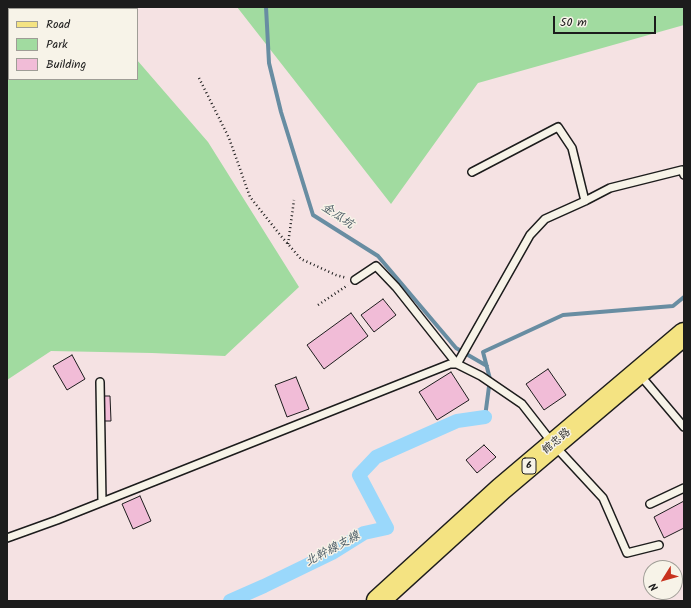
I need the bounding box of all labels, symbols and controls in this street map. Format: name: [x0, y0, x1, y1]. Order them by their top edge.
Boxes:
legend: [8, 8, 138, 80]
scale bar: [555, 8, 658, 34]
text: 50 m: [560, 13, 587, 32]
text: Road: [46, 15, 70, 34]
text: Park: [46, 35, 68, 54]
text: Building: [46, 55, 86, 74]
water label: 金瓜坑: [318, 201, 356, 233]
street label: 館忠路: [540, 426, 574, 458]
road number: 6: [522, 458, 536, 474]
water label: 北幹線支線: [303, 530, 363, 570]
north arrow: [643, 560, 683, 600]
text: N: [645, 578, 663, 595]

